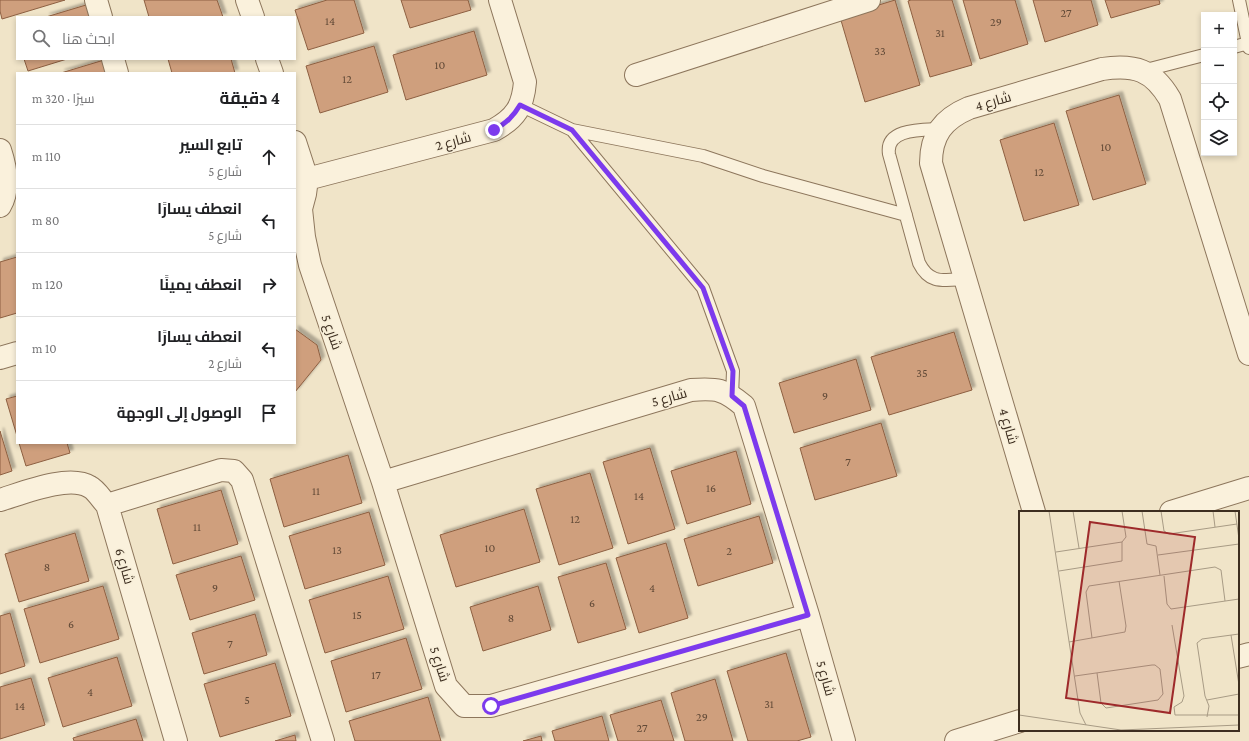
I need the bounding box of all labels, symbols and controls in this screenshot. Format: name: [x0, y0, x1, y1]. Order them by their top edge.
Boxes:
house number: 27: [1060, 6, 1072, 20]
map controls: [1201, 12, 1237, 156]
button: +: [1201, 12, 1237, 48]
house number: 14: [325, 14, 335, 28]
house number: 29: [990, 15, 1002, 29]
search box: [16, 16, 296, 60]
house number: 31: [935, 26, 945, 40]
icon: search: [30, 27, 52, 49]
text: ابحث هنا: [62, 31, 115, 47]
house number: 33: [874, 44, 886, 58]
button: −: [1201, 48, 1237, 84]
house number: 10: [435, 58, 446, 72]
house number: 12: [342, 72, 352, 86]
button: locate: [1201, 84, 1237, 120]
street label: شارع 4: [973, 88, 1013, 115]
text: 4 دقيقة: [219, 89, 280, 108]
text: سيرًا · 320 m: [32, 91, 95, 106]
button: layers: [1201, 120, 1237, 156]
route end: [485, 121, 503, 139]
street label: شارع 2: [433, 129, 473, 154]
text: تابع السير: [179, 137, 242, 153]
house number: 10: [1101, 140, 1112, 154]
icon: ahead: [258, 146, 280, 168]
text: 110 m: [32, 149, 61, 164]
text: شارع 5: [208, 164, 242, 179]
house number: 12: [1034, 165, 1044, 179]
text: انعطف يسارًا: [157, 201, 242, 217]
icon: left: [258, 210, 280, 232]
text: 80 m: [32, 213, 59, 228]
text: شارع 5: [208, 228, 242, 243]
icon: right: [258, 274, 280, 296]
text: 120 m: [32, 277, 63, 292]
text: انعطف يمينًا: [159, 277, 242, 293]
street label: شارع 5: [318, 312, 345, 352]
text: انعطف يسارًا: [157, 329, 242, 345]
icon: left: [258, 338, 280, 360]
text: 10 m: [32, 341, 57, 356]
text: شارع 2: [208, 356, 242, 371]
house number: 35: [916, 366, 928, 380]
street label: شارع 5: [649, 384, 689, 411]
house number: 9: [822, 389, 828, 403]
icon: arrive: [258, 402, 280, 424]
text: الوصول إلى الوجهة: [117, 405, 242, 421]
street label: شارع 4: [995, 406, 1022, 446]
house number: 7: [845, 455, 851, 469]
house number: 16: [706, 481, 716, 495]
house number: 11: [312, 484, 320, 498]
house number: 14: [634, 489, 644, 503]
inset map: [1019, 511, 1239, 731]
house number: 12: [570, 512, 580, 526]
house number: 11: [193, 520, 201, 534]
house number: 10: [485, 541, 496, 555]
house number: 13: [332, 543, 342, 557]
house number: 2: [726, 544, 732, 558]
street label: شارع 6: [111, 546, 138, 586]
house number: 8: [44, 560, 50, 574]
house number: 9: [212, 581, 218, 595]
house number: 4: [649, 581, 655, 595]
house number: 6: [589, 596, 595, 610]
house number: 15: [352, 608, 362, 622]
house number: 8: [508, 611, 514, 625]
house number: 6: [68, 617, 74, 631]
house number: 7: [227, 637, 233, 651]
street label: شارع 5: [426, 644, 453, 684]
street label: شارع 5: [812, 658, 839, 698]
house number: 17: [371, 668, 381, 682]
house number: 4: [87, 685, 93, 699]
house number: 5: [244, 693, 250, 707]
route start: [482, 697, 500, 715]
house number: 31: [764, 697, 774, 711]
house number: 14: [15, 699, 25, 713]
house number: 29: [696, 710, 708, 724]
house number: 27: [636, 721, 648, 735]

